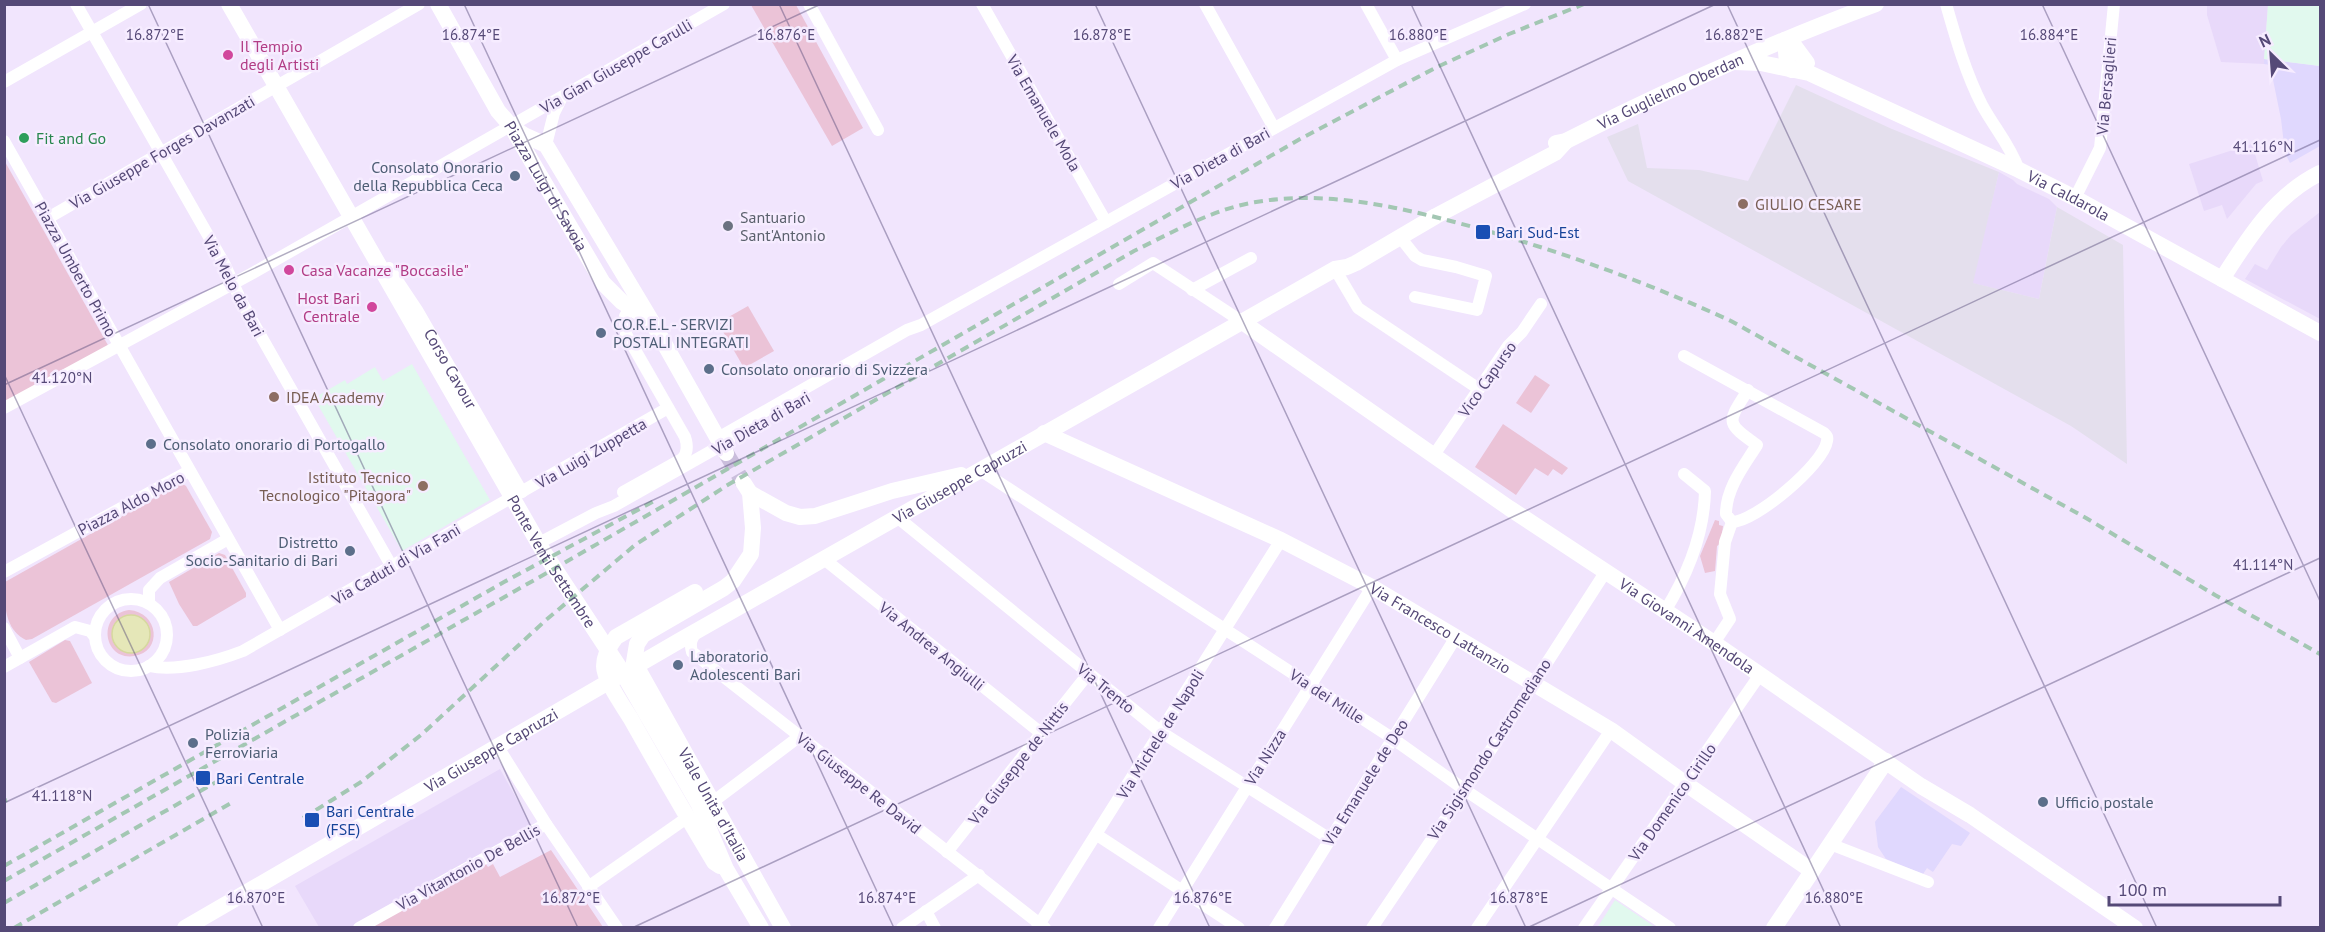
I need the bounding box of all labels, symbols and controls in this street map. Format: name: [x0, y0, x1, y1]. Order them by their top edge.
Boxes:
street label: Via Gian Giuseppe Carulli: [535, 14, 696, 118]
north arrow: [2241, 24, 2301, 84]
text: 16.872°E: [126, 25, 184, 44]
text: 16.874°E: [442, 25, 500, 44]
text: 16.876°E: [757, 25, 815, 44]
text: 16.878°E: [1073, 25, 1131, 44]
text: 16.880°E: [1389, 25, 1447, 44]
text: 16.882°E: [1705, 25, 1763, 44]
text: 16.884°E: [2020, 25, 2078, 44]
text: N: [2256, 29, 2274, 52]
place label: Il Tempio degli Artisti: [240, 36, 319, 74]
street label: Via Bersaglieri: [2092, 36, 2120, 137]
marker: Il Tempio degli Artisti: [221, 48, 235, 62]
street label: Via Guglielmo Oberdan: [1593, 49, 1747, 134]
street label: Via Emanuele Mola: [1002, 50, 1086, 175]
street label: Via Giuseppe Forges Davanzati: [65, 91, 258, 214]
street label: Piazza Luigi di Savoia: [500, 117, 592, 255]
street label: Via Dieta di Bari: [1166, 123, 1273, 194]
place label: Fit and Go: [36, 128, 106, 148]
marker: Fit and Go: [17, 131, 31, 145]
text: 41.116°N: [2233, 137, 2293, 156]
place label: Consolato Onorario della Repubblica Ceca: [353, 157, 503, 195]
street label: Via Caldarola: [2023, 165, 2113, 225]
marker: Consolato Onorario della Repubblica Ceca: [508, 169, 522, 183]
place label: GIULIO CESARE: [1755, 194, 1862, 214]
marker: GIULIO CESARE: [1736, 197, 1750, 211]
street label: Piazza Umberto Primo: [31, 198, 121, 340]
place label: Santuario Sant'Antonio: [740, 207, 826, 245]
marker: Santuario Sant'Antonio: [721, 219, 735, 233]
place label: Bari Sud-Est: [1496, 222, 1580, 242]
marker: Bari Sud-Est: [1474, 223, 1492, 241]
street label: Via Melo da Bari: [198, 231, 269, 340]
place label: Casa Vacanze "Boccasile": [301, 260, 469, 280]
marker: Casa Vacanze "Boccasile": [282, 263, 296, 277]
place label: Host Bari Centrale: [297, 288, 360, 326]
marker: Host Bari Centrale: [365, 300, 379, 314]
place label: CO.R.E.L - SERVIZI POSTALI INTEGRATI: [613, 314, 749, 352]
street label: Corso Cavour: [420, 325, 482, 413]
marker: CO.R.E.L - SERVIZI POSTALI INTEGRATI: [594, 326, 608, 340]
street label: Vico Capurso: [1453, 337, 1520, 422]
place label: Consolato onorario di Svizzera: [721, 359, 928, 379]
marker: Consolato onorario di Svizzera: [702, 362, 716, 376]
text: 41.120°N: [32, 368, 92, 387]
place label: IDEA Academy: [286, 387, 384, 407]
street label: Via Dieta di Bari: [707, 387, 814, 460]
marker: IDEA Academy: [267, 390, 281, 404]
street label: Via Luigi Zuppetta: [531, 413, 650, 493]
place label: Consolato onorario di Portogallo: [163, 434, 385, 454]
street label: Via Giuseppe Capruzzi: [888, 436, 1030, 528]
marker: Consolato onorario di Portogallo: [144, 437, 158, 451]
street label: Piazza Aldo Moro: [74, 466, 188, 540]
place label: Istituto Tecnico Tecnologico "Pitagora": [259, 467, 411, 505]
marker: Istituto Tecnico Tecnologico "Pitagora": [416, 479, 430, 493]
street label: Ponte Venti Settembre: [503, 491, 601, 631]
street label: Via Caduti di Via Fani: [327, 519, 464, 609]
place label: Distretto Socio-Sanitario di Bari: [186, 532, 338, 570]
marker: Distretto Socio-Sanitario di Bari: [343, 544, 357, 558]
text: 41.114°N: [2233, 555, 2293, 574]
street label: Via Giovanni Amendola: [1615, 573, 1758, 678]
street label: Via Francesco Lattanzio: [1365, 577, 1514, 678]
street label: Via Andrea Angiulli: [874, 597, 989, 695]
place label: Laboratorio Adolescenti Bari: [690, 646, 801, 684]
street label: Via Sigismondo Castromediano: [1422, 655, 1555, 844]
marker: Laboratorio Adolescenti Bari: [671, 658, 685, 672]
street label: Via Trento: [1072, 658, 1139, 717]
street label: Via dei Mille: [1285, 664, 1368, 728]
street label: Via Michele de Napoli: [1111, 665, 1208, 804]
street label: Via Giuseppe de Nittis: [963, 697, 1072, 829]
street label: Via Giuseppe Capruzzi: [420, 704, 561, 797]
street label: Via Emanuele de Deo: [1317, 715, 1412, 850]
place label: Polizia Ferroviaria: [205, 724, 278, 762]
street label: Via Nizza: [1239, 725, 1290, 790]
street label: Via Giuseppe Re David: [792, 727, 925, 838]
marker: Polizia Ferroviaria: [186, 736, 200, 750]
street label: Via Domenico Cirillo: [1623, 739, 1720, 866]
street label: Viale Unità d'Italia: [674, 743, 753, 865]
place label: Bari Centrale: [216, 768, 304, 788]
marker: Bari Centrale: [194, 769, 212, 787]
text: 41.118°N: [32, 786, 92, 805]
place label: Ufficio postale: [2055, 792, 2154, 812]
marker: Ufficio postale: [2036, 795, 2050, 809]
place label: Bari Centrale (FSE): [326, 801, 414, 839]
marker: Bari Centrale (FSE): [303, 811, 321, 829]
street label: Via Vitantonio De Bellis: [392, 819, 543, 915]
scale bar: [2109, 869, 2280, 907]
text: 100 m: [2118, 878, 2167, 901]
text: 16.870°E: [227, 888, 285, 907]
text: 16.872°E: [542, 888, 600, 907]
text: 16.874°E: [858, 888, 916, 907]
text: 16.876°E: [1174, 888, 1232, 907]
text: 16.878°E: [1490, 888, 1548, 907]
text: 16.880°E: [1805, 888, 1863, 907]

